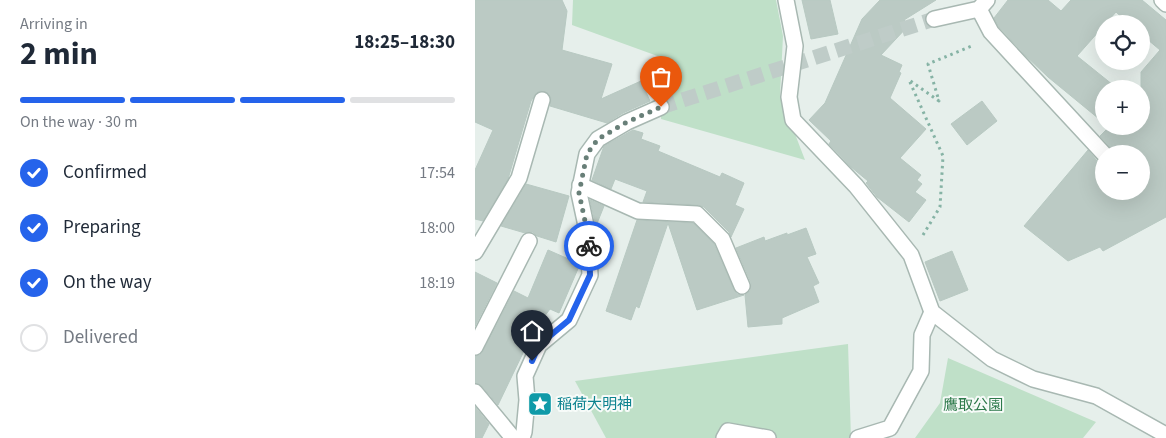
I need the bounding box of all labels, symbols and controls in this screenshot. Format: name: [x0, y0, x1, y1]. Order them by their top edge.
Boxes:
text: Arriving in: [20, 13, 88, 35]
map controls: [1095, 15, 1150, 200]
button: locate: [1095, 15, 1150, 70]
text: 18:25–18:30: [354, 29, 455, 56]
text: 2 min: [20, 31, 98, 77]
pin: [640, 56, 682, 107]
icon: bag: [647, 63, 675, 91]
button: +: [1095, 80, 1150, 135]
text: On the way · 30 m: [20, 111, 137, 133]
button: −: [1095, 145, 1150, 200]
icon: check: [20, 159, 48, 187]
text: Confirmed: [63, 159, 147, 186]
text: 17:54: [419, 162, 455, 184]
icon: check: [20, 214, 48, 242]
text: Preparing: [63, 214, 141, 241]
text: 18:00: [419, 217, 455, 239]
courier: [564, 221, 614, 271]
icon: bike: [575, 232, 603, 260]
icon: check: [20, 269, 48, 297]
text: On the way: [63, 269, 152, 296]
text: 18:19: [419, 272, 455, 294]
pin: [511, 310, 553, 361]
icon: home: [518, 317, 546, 345]
text: Delivered: [63, 324, 138, 351]
place icon: 稲荷大明神: [527, 391, 553, 417]
place label: 稲荷大明神: [557, 394, 632, 415]
park label: 鷹取公園: [943, 395, 1003, 416]

